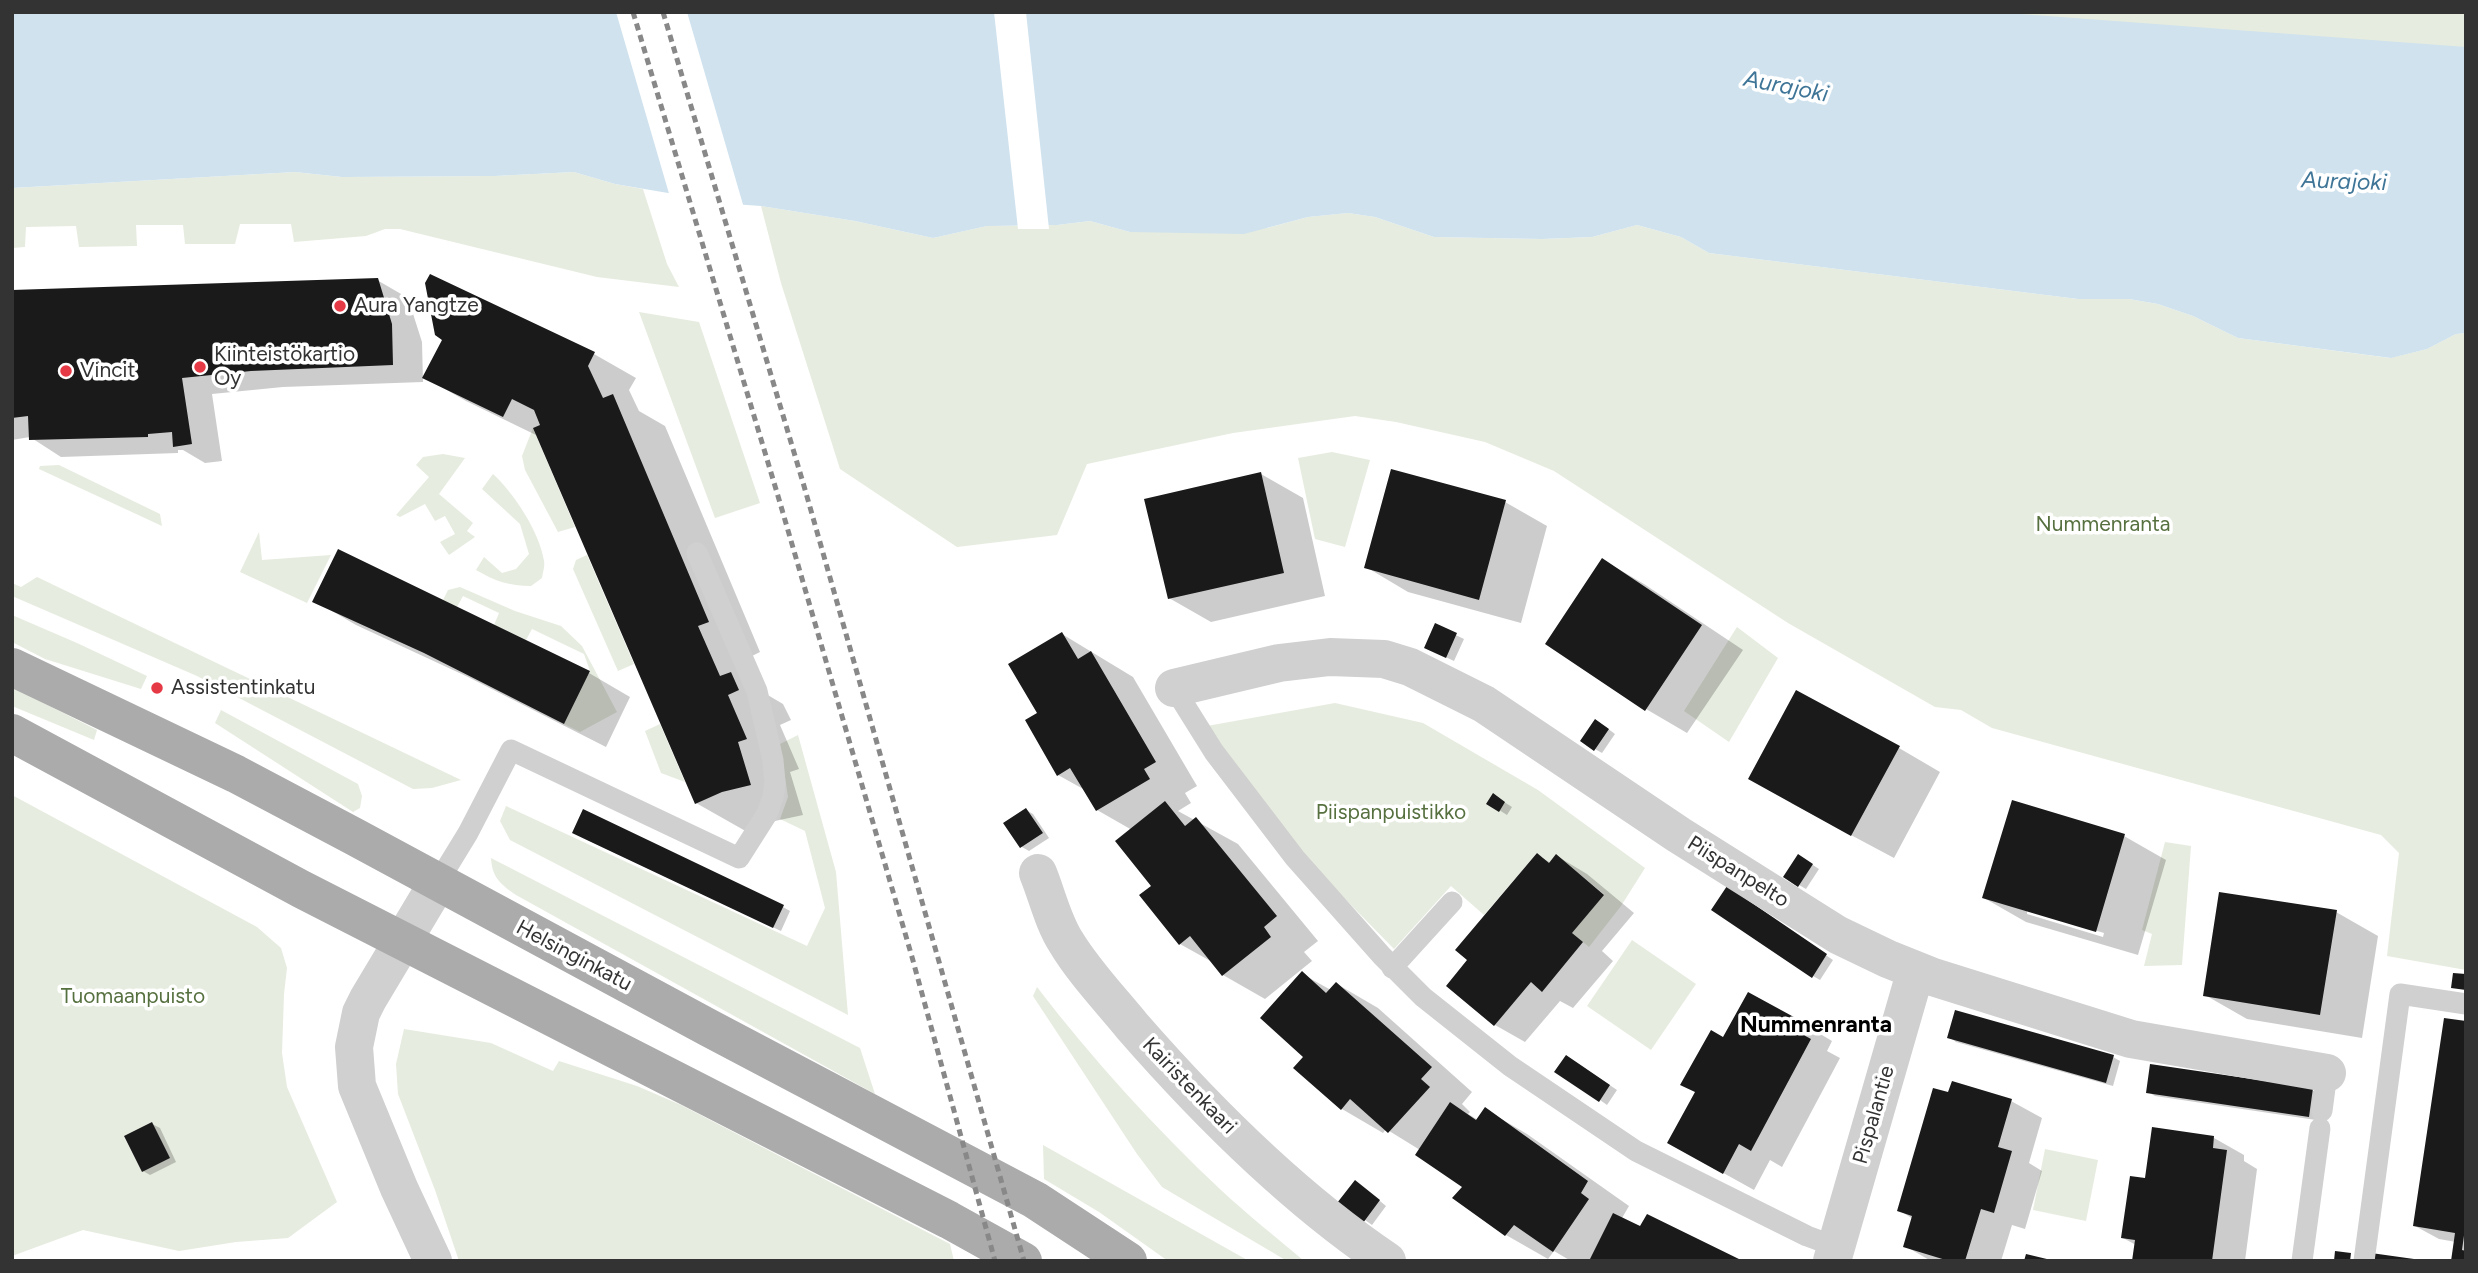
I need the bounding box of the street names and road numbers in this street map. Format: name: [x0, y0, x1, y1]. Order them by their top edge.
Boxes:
street label: Piispanpelto: [1683, 831, 1793, 913]
street label: Helsinginkatu: [512, 915, 636, 997]
street label: Kairistenkaari: [1137, 1033, 1241, 1139]
street label: Pispalantie: [1848, 1063, 1900, 1167]

